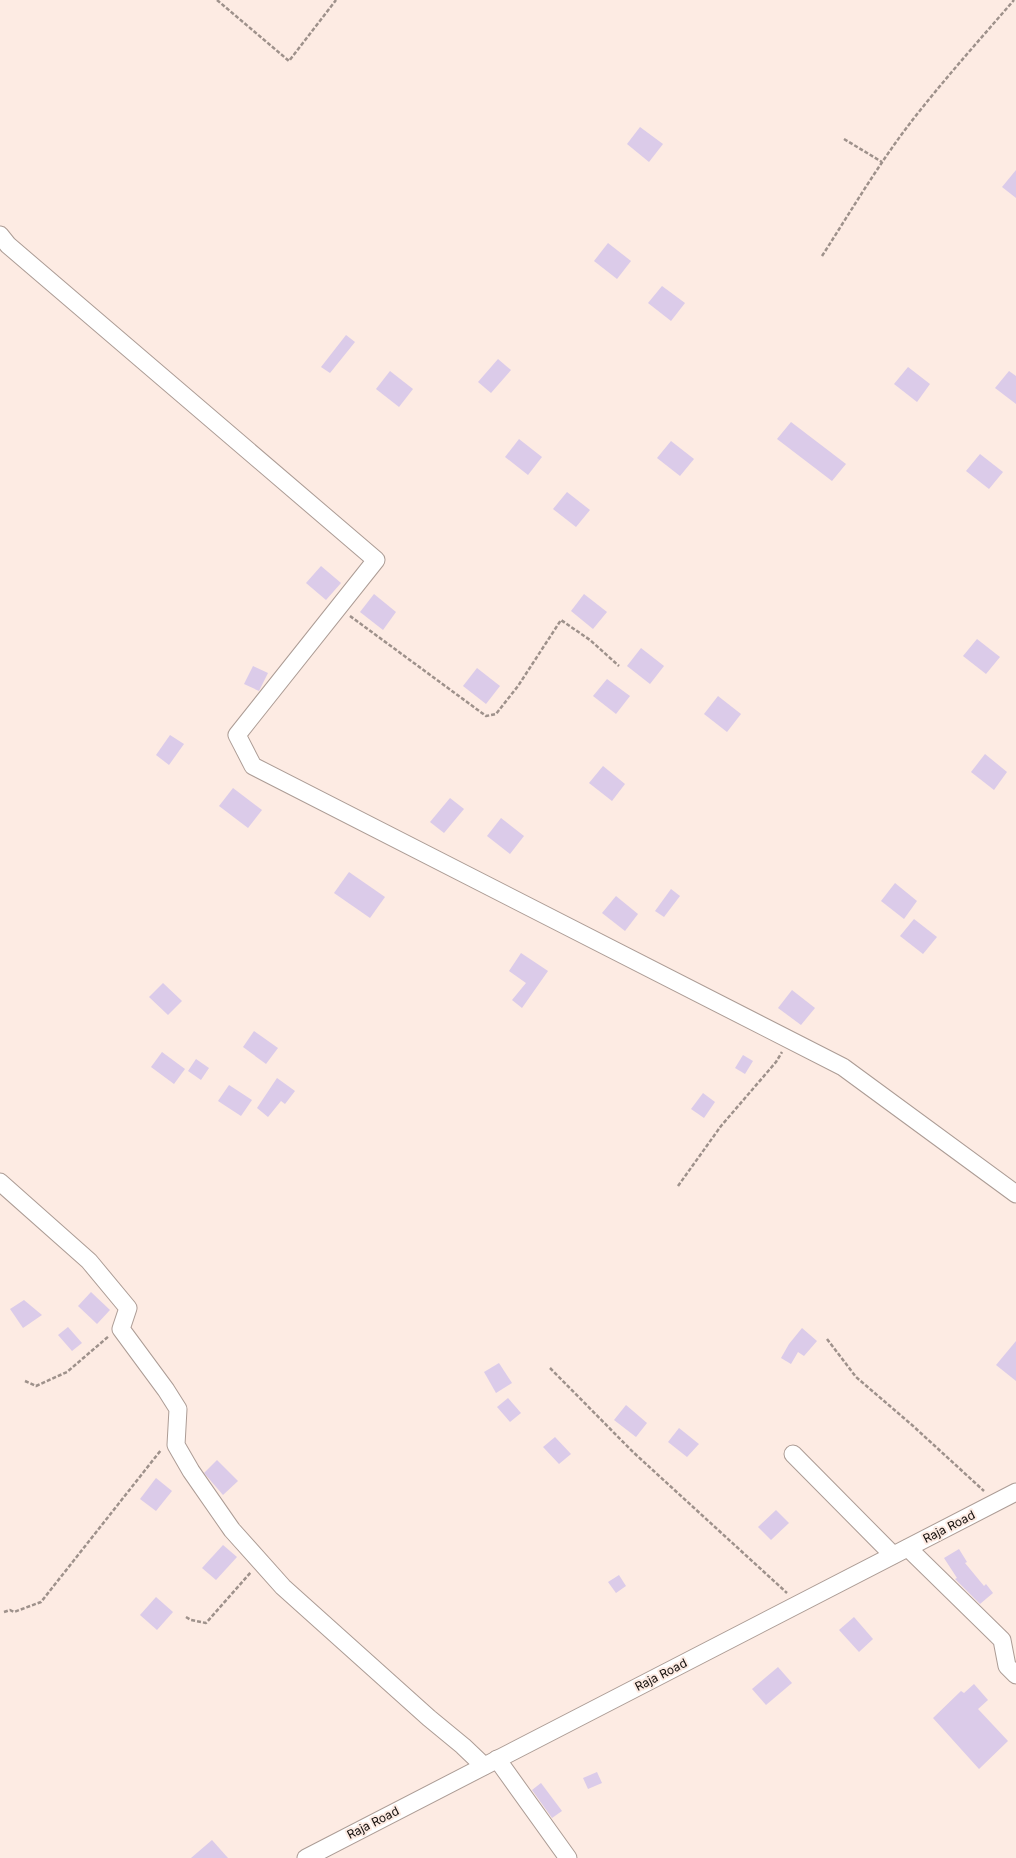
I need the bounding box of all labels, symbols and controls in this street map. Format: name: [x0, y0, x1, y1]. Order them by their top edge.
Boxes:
street label: Raja Road: [920, 1507, 977, 1546]
street label: Raja Road: [632, 1655, 689, 1694]
street label: Raja Road: [344, 1803, 401, 1842]

